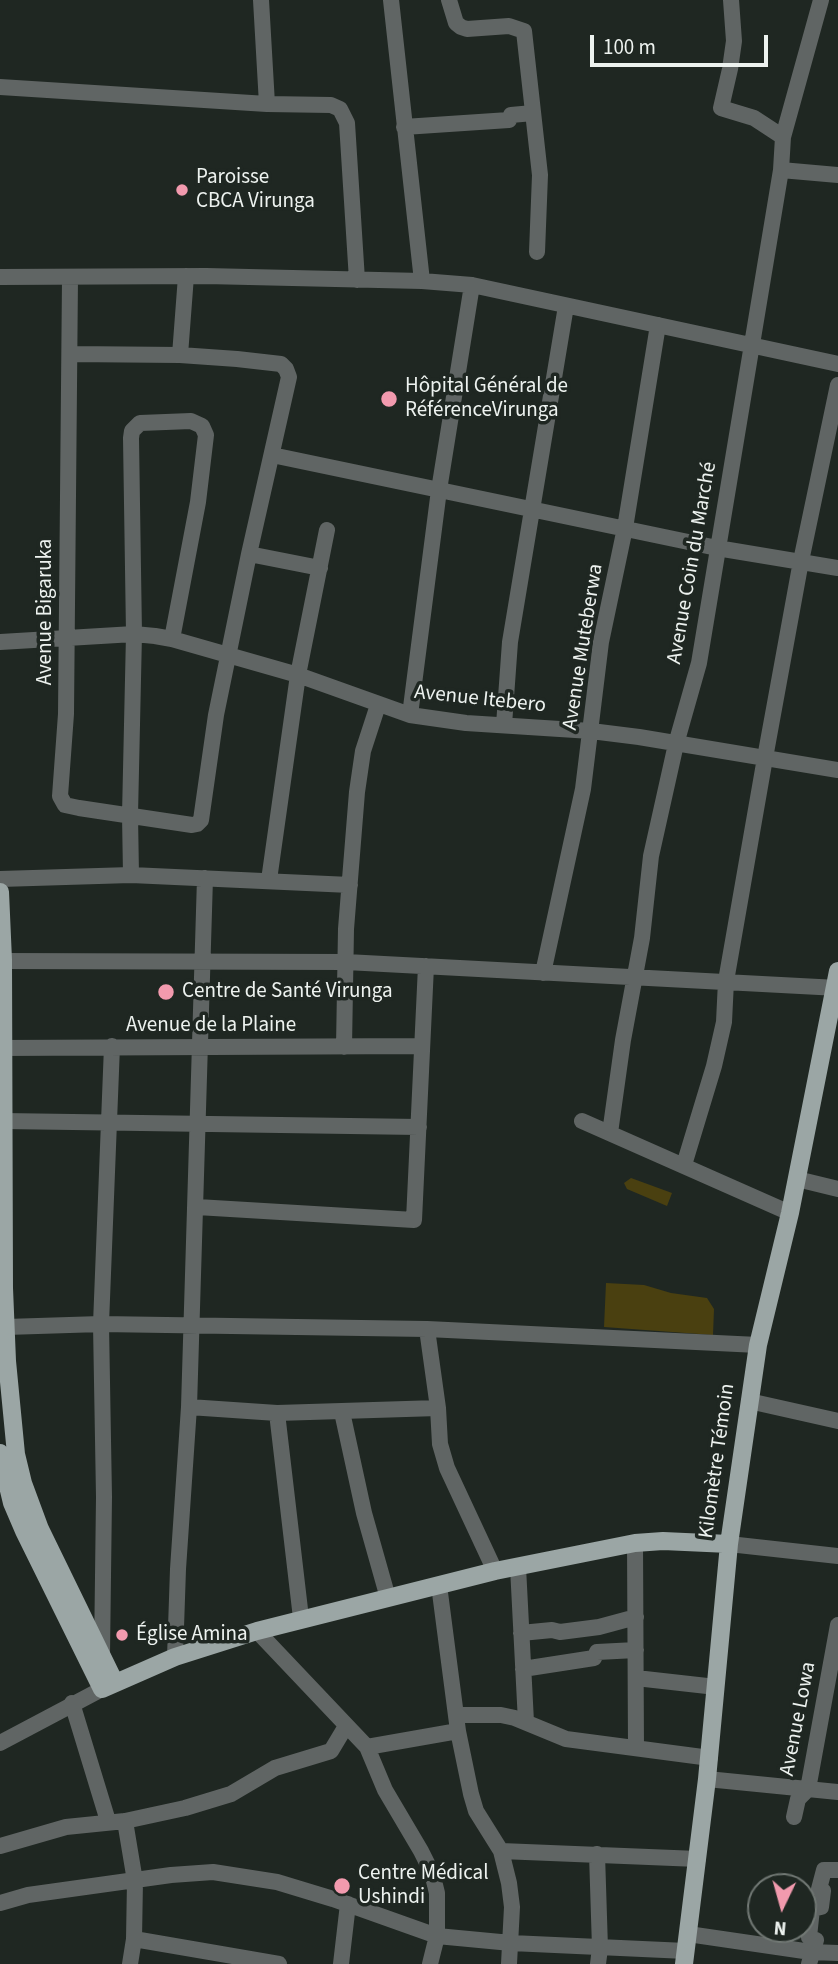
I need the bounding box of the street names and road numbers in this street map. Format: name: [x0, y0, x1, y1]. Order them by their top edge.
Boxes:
street label: Avenue Coin du Marché: [663, 460, 723, 666]
street label: Avenue Bigaruka: [33, 539, 59, 685]
street label: Avenue Muteberwa: [558, 562, 610, 732]
street label: Avenue Itebero: [413, 681, 547, 719]
street label: Avenue de la Plaine: [126, 1013, 296, 1039]
street label: Kilomètre Témoin: [695, 1382, 741, 1540]
street label: Avenue Lowa: [776, 1660, 822, 1778]

